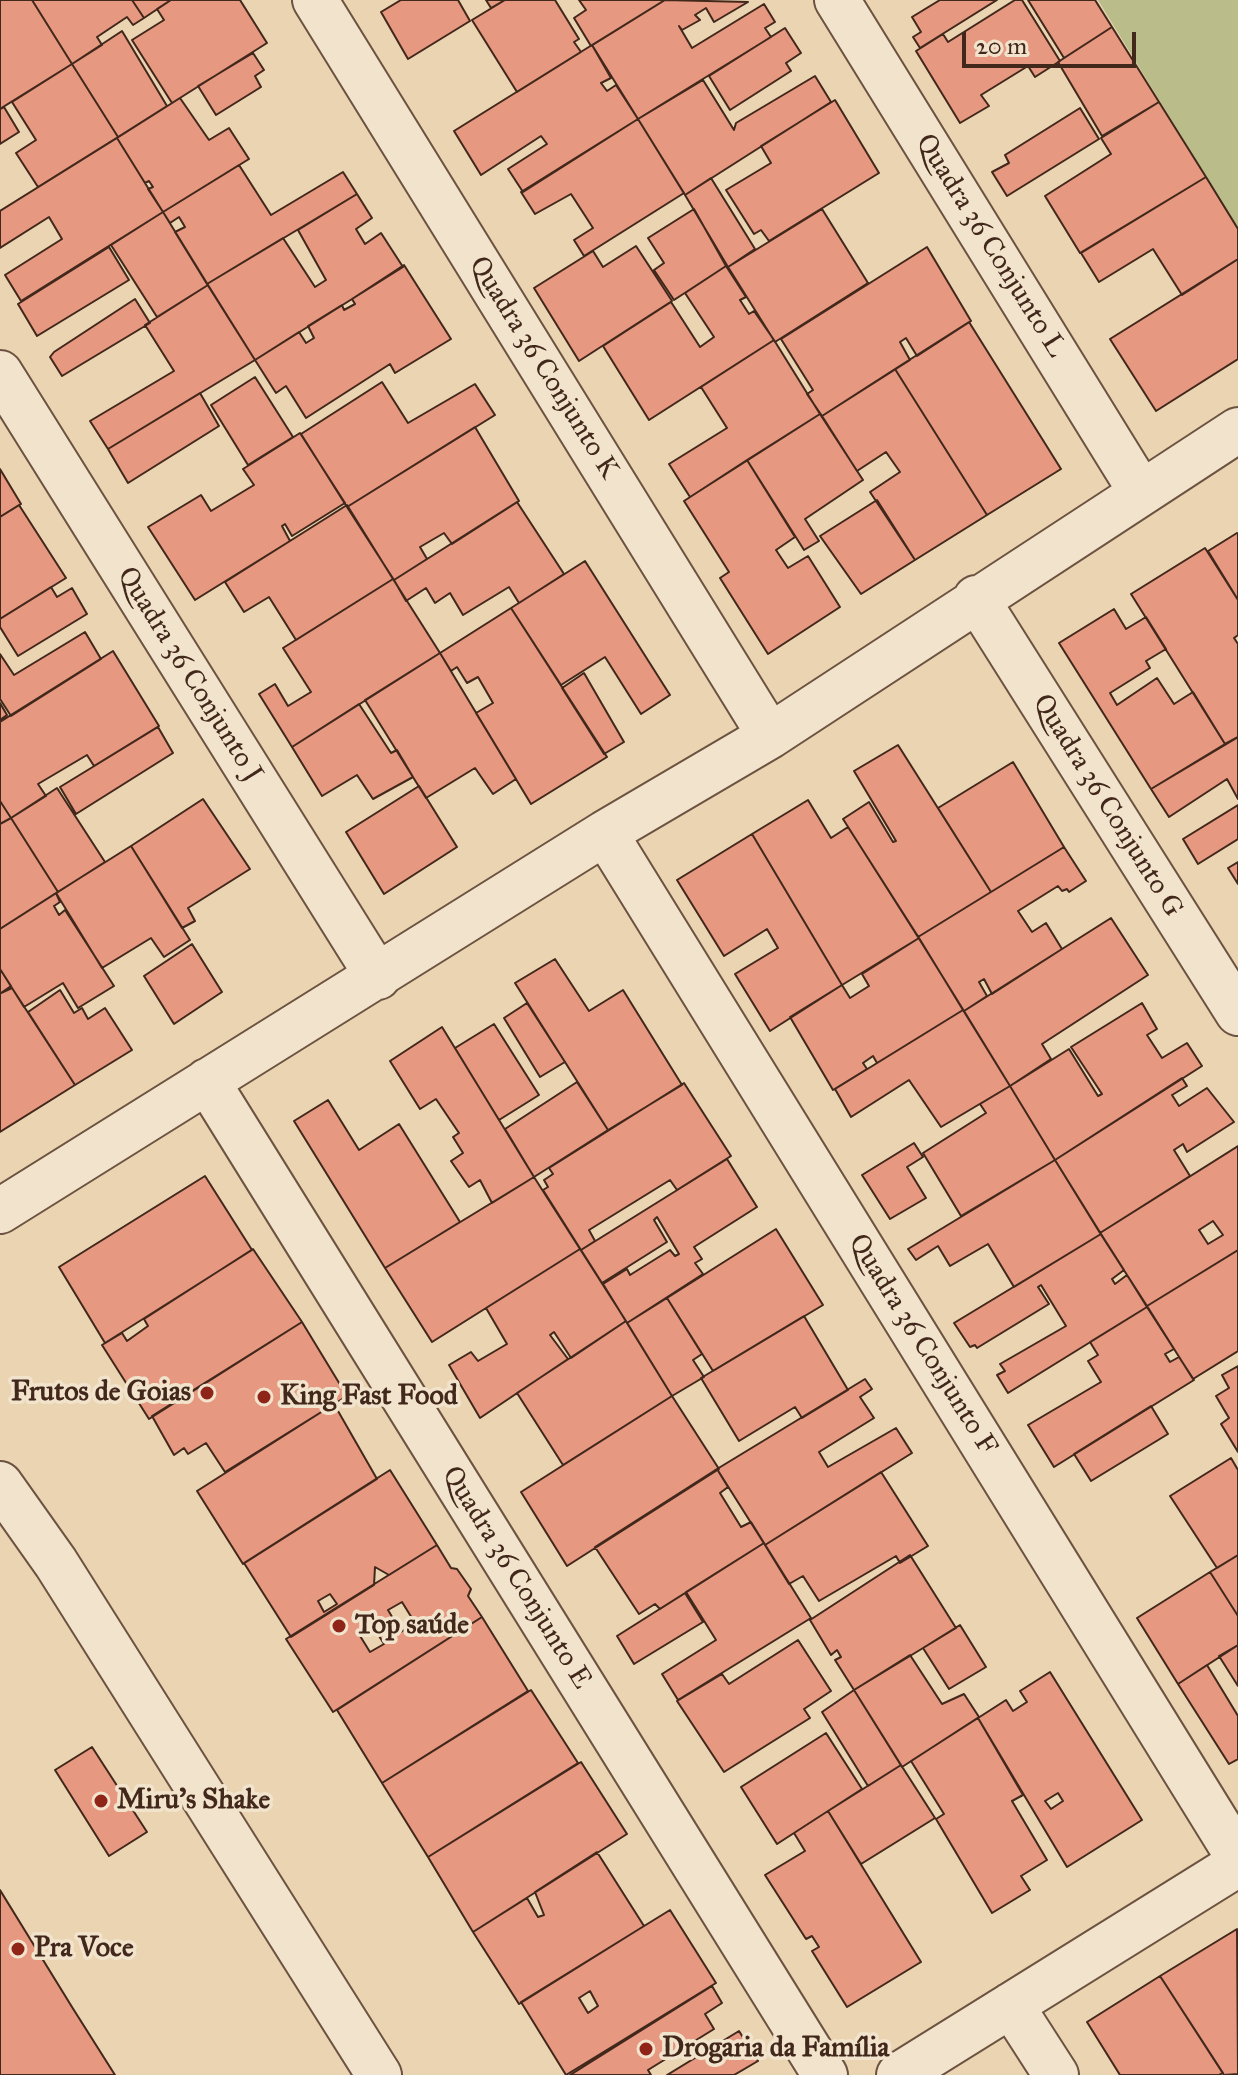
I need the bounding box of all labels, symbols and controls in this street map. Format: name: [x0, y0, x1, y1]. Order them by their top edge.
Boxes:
scale bar: [966, 16, 1140, 66]
text: 20 m: [976, 31, 1027, 61]
street label: Quadra 36 Conjunto L: [908, 128, 1072, 364]
street label: Quadra 36 Conjunto K: [461, 251, 625, 485]
street label: Quadra 36 Conjunto J: [109, 561, 269, 789]
street label: Quadra 36 Conjunto G: [1025, 688, 1189, 924]
street label: Quadra 36 Conjunto F: [840, 1228, 1004, 1462]
place label: Frutos de Goias: [11, 1376, 191, 1410]
place label: King Fast Food: [280, 1380, 458, 1414]
marker: Frutos de Goias: [198, 1384, 216, 1402]
marker: King Fast Food: [255, 1388, 273, 1406]
street label: Quadra 36 Conjunto E: [434, 1460, 598, 1696]
place label: Top saúde: [355, 1609, 469, 1643]
marker: Top saúde: [330, 1617, 348, 1635]
place label: Miru's Shake: [117, 1784, 270, 1818]
marker: Miru's Shake: [92, 1792, 110, 1810]
place label: Pra Voce: [34, 1932, 134, 1966]
marker: Pra Voce: [9, 1940, 27, 1958]
place label: Drogaria da Família: [662, 2032, 889, 2066]
marker: Drogaria da Família: [637, 2040, 655, 2058]

